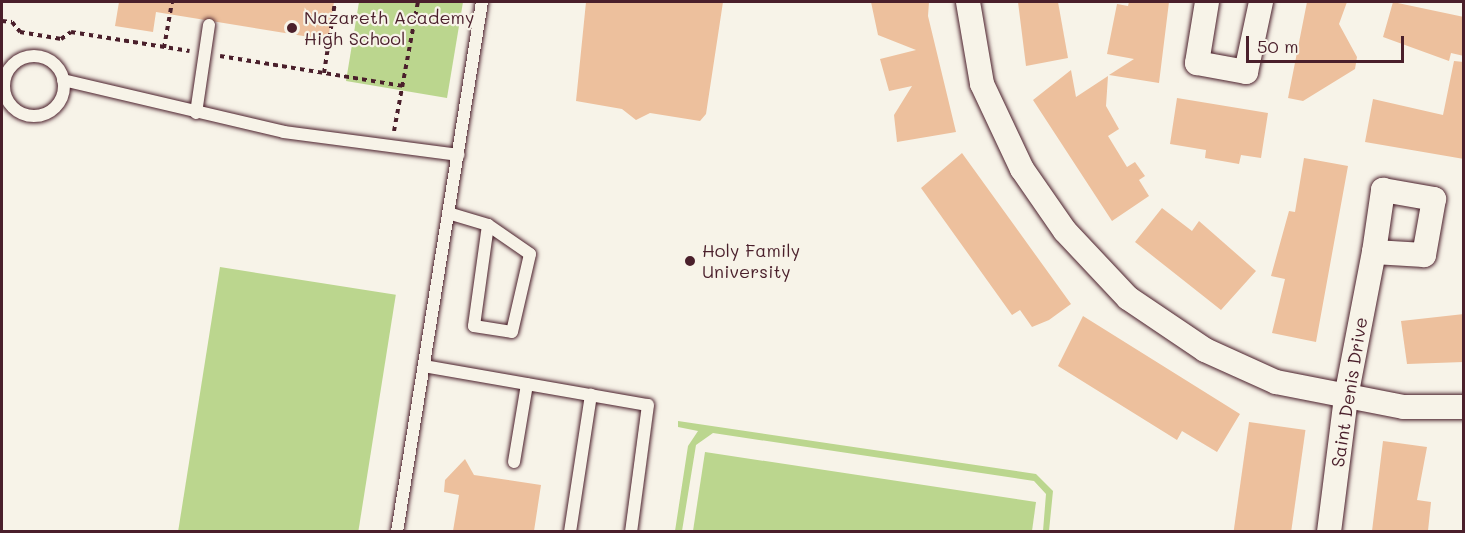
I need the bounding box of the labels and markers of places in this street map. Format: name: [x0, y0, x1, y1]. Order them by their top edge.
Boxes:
place label: Nazareth Academy High School: [304, 7, 474, 50]
marker: Nazareth Academy High School: [285, 21, 299, 35]
place label: Holy Family University: [702, 240, 800, 282]
marker: Holy Family University: [683, 254, 697, 268]

